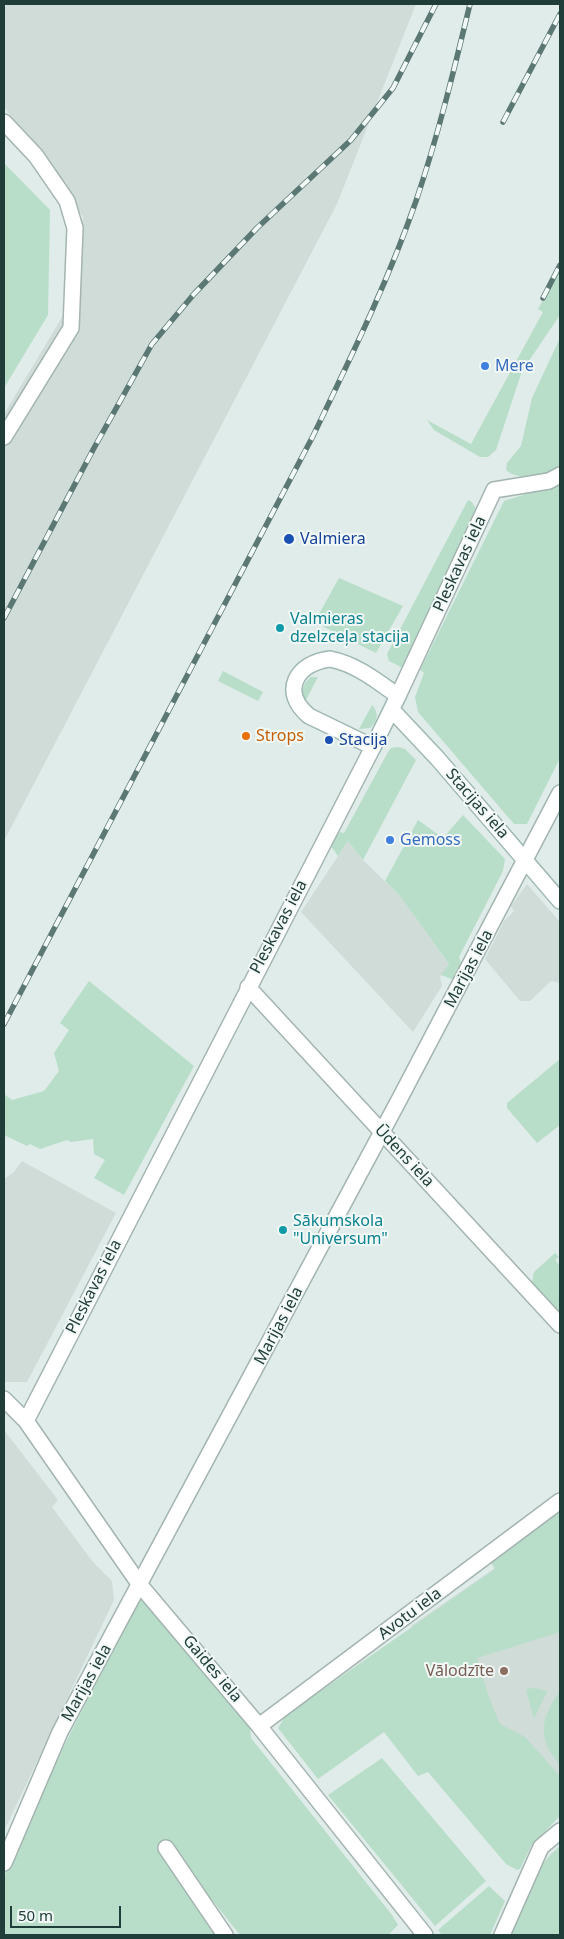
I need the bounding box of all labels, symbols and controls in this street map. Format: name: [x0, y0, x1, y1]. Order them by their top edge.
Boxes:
place label: Mere: [495, 356, 534, 376]
marker: Mere: [479, 360, 491, 372]
street label: Pleskavas iela: [429, 513, 491, 615]
place label: Valmiera: [300, 529, 366, 549]
marker: Valmiera: [282, 532, 296, 546]
place label: Valmieras dzelzceļa stacija: [290, 609, 409, 647]
marker: Valmieras dzelzceļa stacija: [274, 622, 286, 634]
place label: Strops: [256, 726, 304, 746]
marker: Strops: [240, 730, 252, 742]
place label: Stacija: [339, 730, 387, 750]
marker: Stacija: [323, 734, 335, 746]
street label: Stacijas iela: [441, 765, 513, 843]
place label: Gemoss: [400, 830, 461, 850]
marker: Gemoss: [384, 834, 396, 846]
street label: Pleskavas iela: [246, 877, 312, 977]
street label: Marijas iela: [440, 927, 498, 1011]
street label: Ūdens iela: [370, 1121, 438, 1191]
place label: Sākumskola "Universum": [293, 1211, 388, 1249]
marker: Sākumskola "Universum": [277, 1224, 289, 1236]
street label: Pleskavas iela: [62, 1237, 126, 1337]
street label: Marijas iela: [250, 1284, 308, 1368]
street label: Avotu iela: [375, 1584, 445, 1644]
street label: Gaides iela: [178, 1632, 246, 1706]
street label: Marijas iela: [58, 1641, 116, 1725]
place label: Vālodzīte: [426, 1661, 494, 1681]
marker: Vālodzīte: [498, 1665, 510, 1677]
scale bar: [12, 1896, 124, 1928]
text: 50 m: [18, 1905, 53, 1925]

